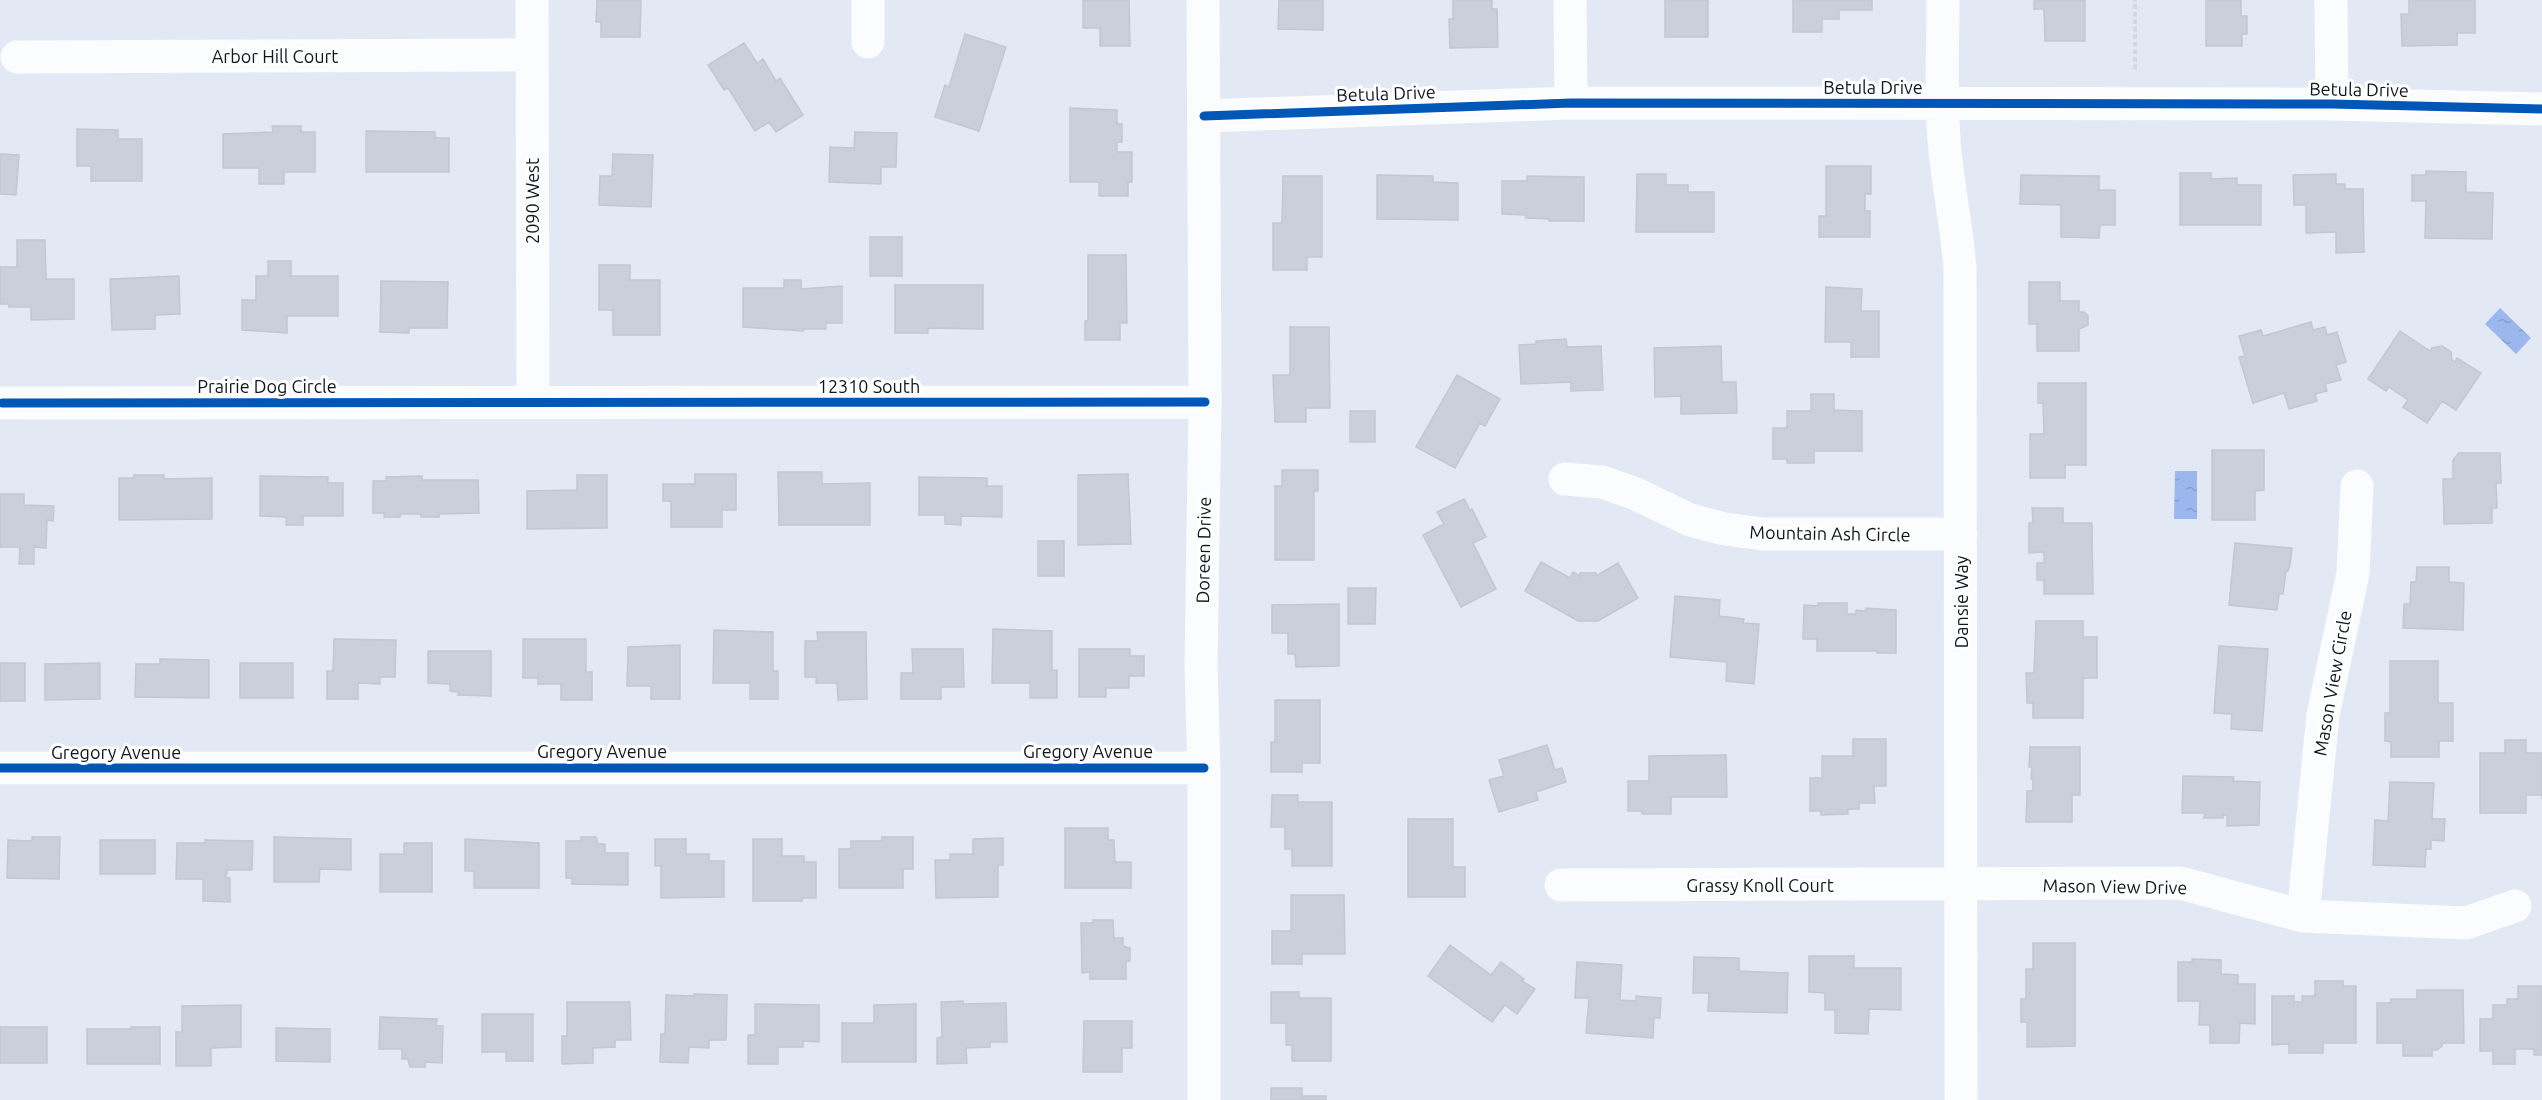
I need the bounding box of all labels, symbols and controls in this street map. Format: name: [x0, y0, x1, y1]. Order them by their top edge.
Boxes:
street label: Arbor Hill Court: [212, 46, 338, 66]
street label: Betula Drive: [1823, 77, 1923, 97]
street label: Betula Drive: [2309, 78, 2409, 100]
street label: Betula Drive: [1336, 81, 1436, 105]
street label: 2090 West: [522, 158, 542, 244]
street label: Prairie Dog Circle: [197, 376, 337, 396]
street label: 12310 South: [818, 376, 920, 396]
street label: Doreen Drive: [1192, 496, 1214, 604]
street label: Mountain Ash Circle: [1749, 522, 1911, 544]
street label: Dansie Way: [1951, 555, 1971, 648]
street label: Mason View Circle: [2309, 609, 2355, 757]
street label: Gregory Avenue: [537, 741, 667, 761]
street label: Gregory Avenue: [1023, 741, 1153, 761]
street label: Gregory Avenue: [51, 742, 181, 762]
street label: Grassy Knoll Court: [1686, 875, 1834, 895]
street label: Mason View Drive: [2043, 875, 2187, 897]

